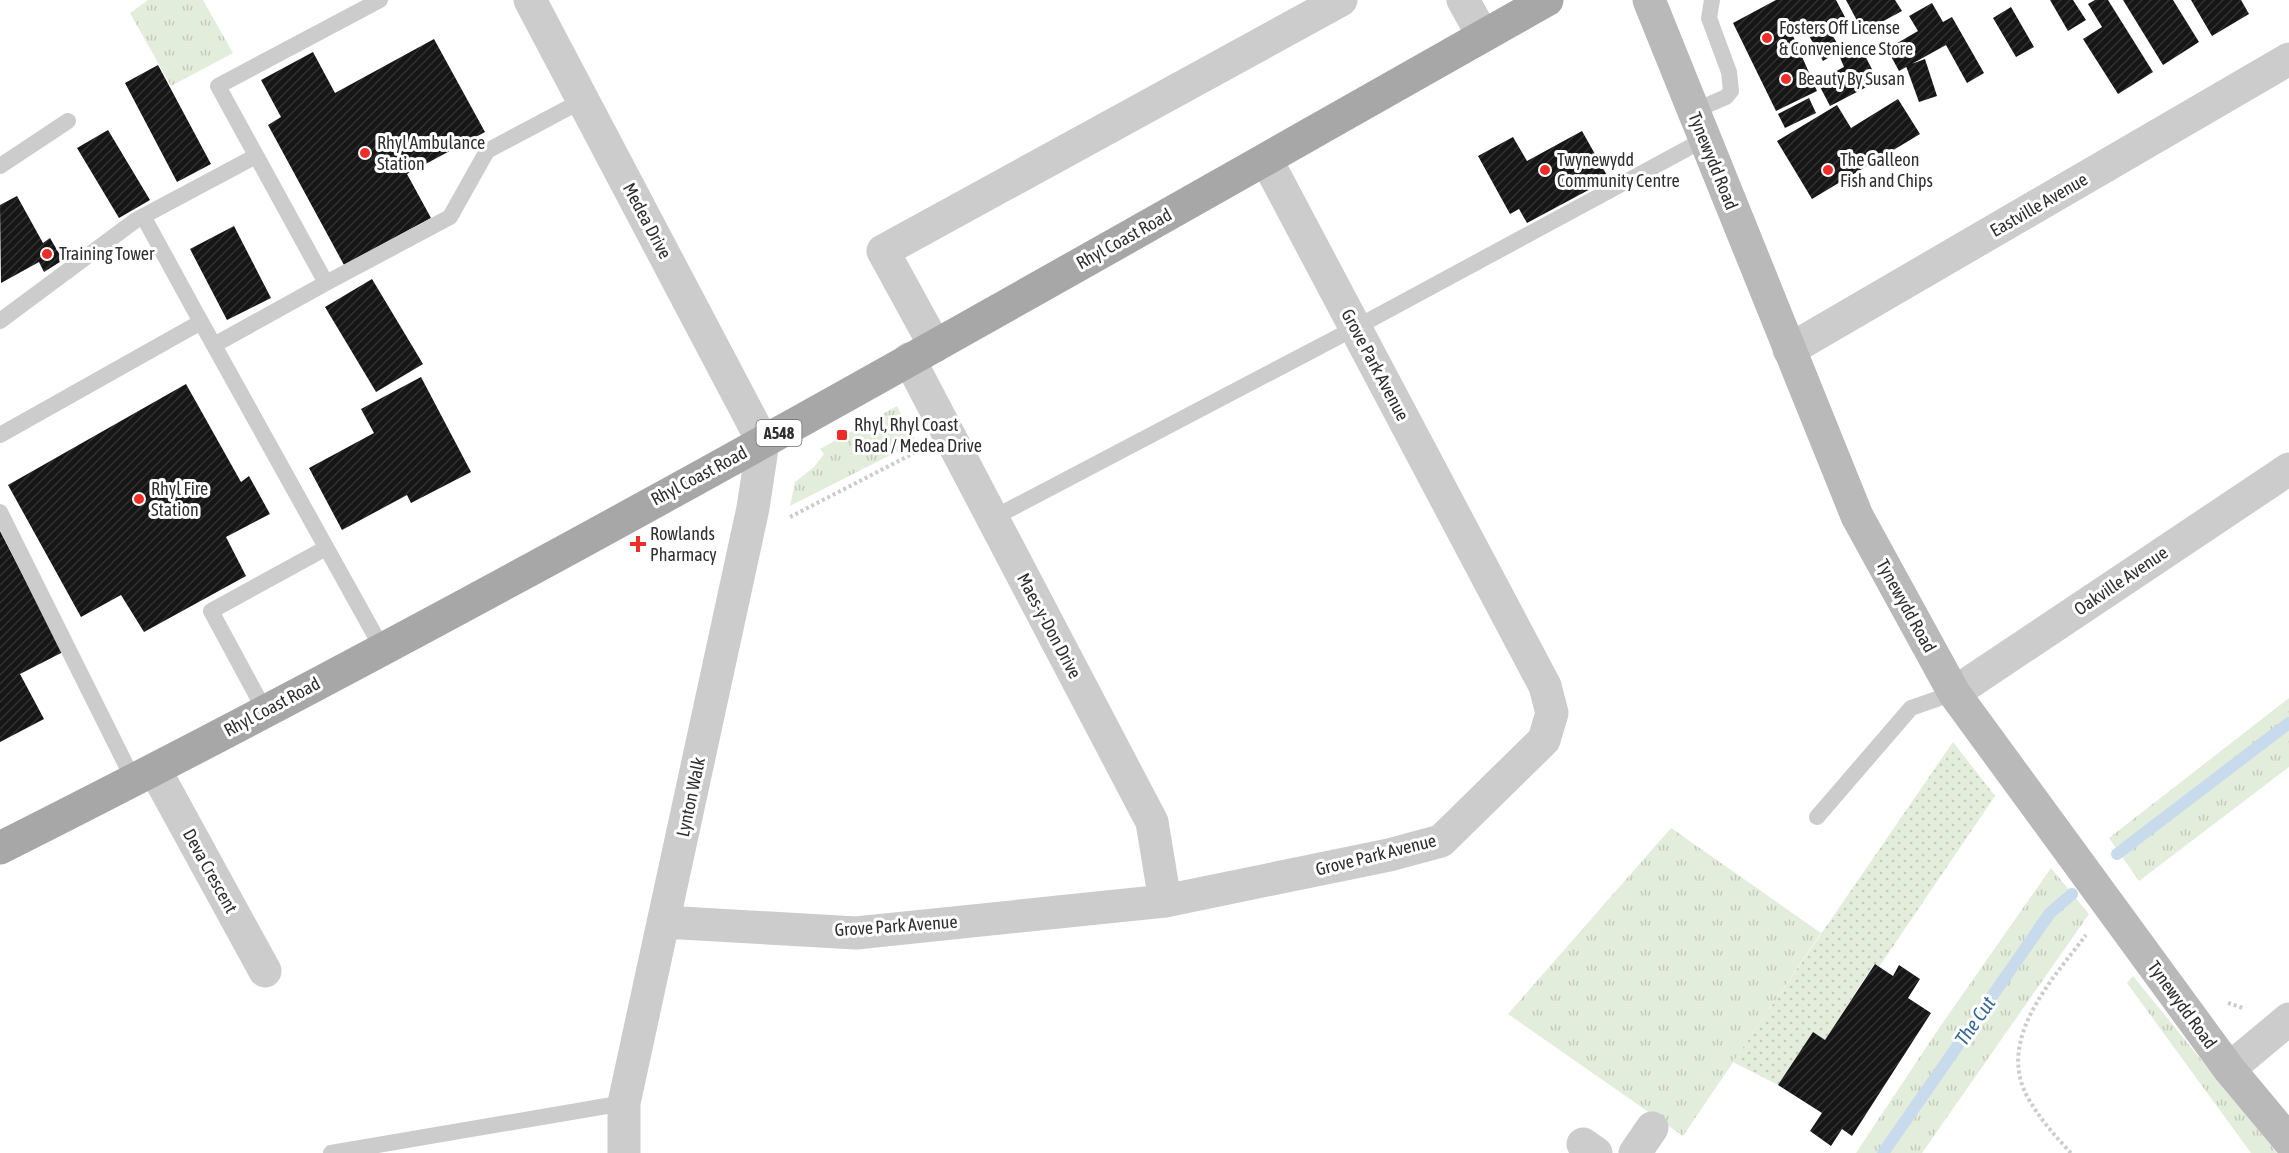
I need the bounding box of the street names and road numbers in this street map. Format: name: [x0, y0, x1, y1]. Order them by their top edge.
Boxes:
street label: Tynewydd Road: [1684, 109, 1743, 213]
street label: Eastville Avenue: [1986, 168, 2091, 241]
street label: Medea Drive: [619, 179, 676, 262]
street label: Rhyl Coast Road: [1072, 204, 1175, 273]
street label: Grove Park Avenue: [1337, 305, 1414, 424]
road number: A548: [756, 420, 802, 446]
street label: Rhyl Coast Road: [647, 441, 750, 510]
street label: Oakville Avenue: [2070, 542, 2171, 620]
street label: Tynewydd Road: [1872, 556, 1941, 656]
street label: Maes-y-Don Drive: [1013, 570, 1086, 682]
street label: Rhyl Coast Road: [220, 672, 323, 741]
street label: Lynton Walk: [672, 755, 709, 839]
street label: Deva Crescent: [179, 825, 242, 916]
street label: Grove Park Avenue: [1313, 829, 1438, 880]
street label: Grove Park Avenue: [834, 911, 958, 940]
street label: Tynewydd Road: [2144, 957, 2221, 1053]

